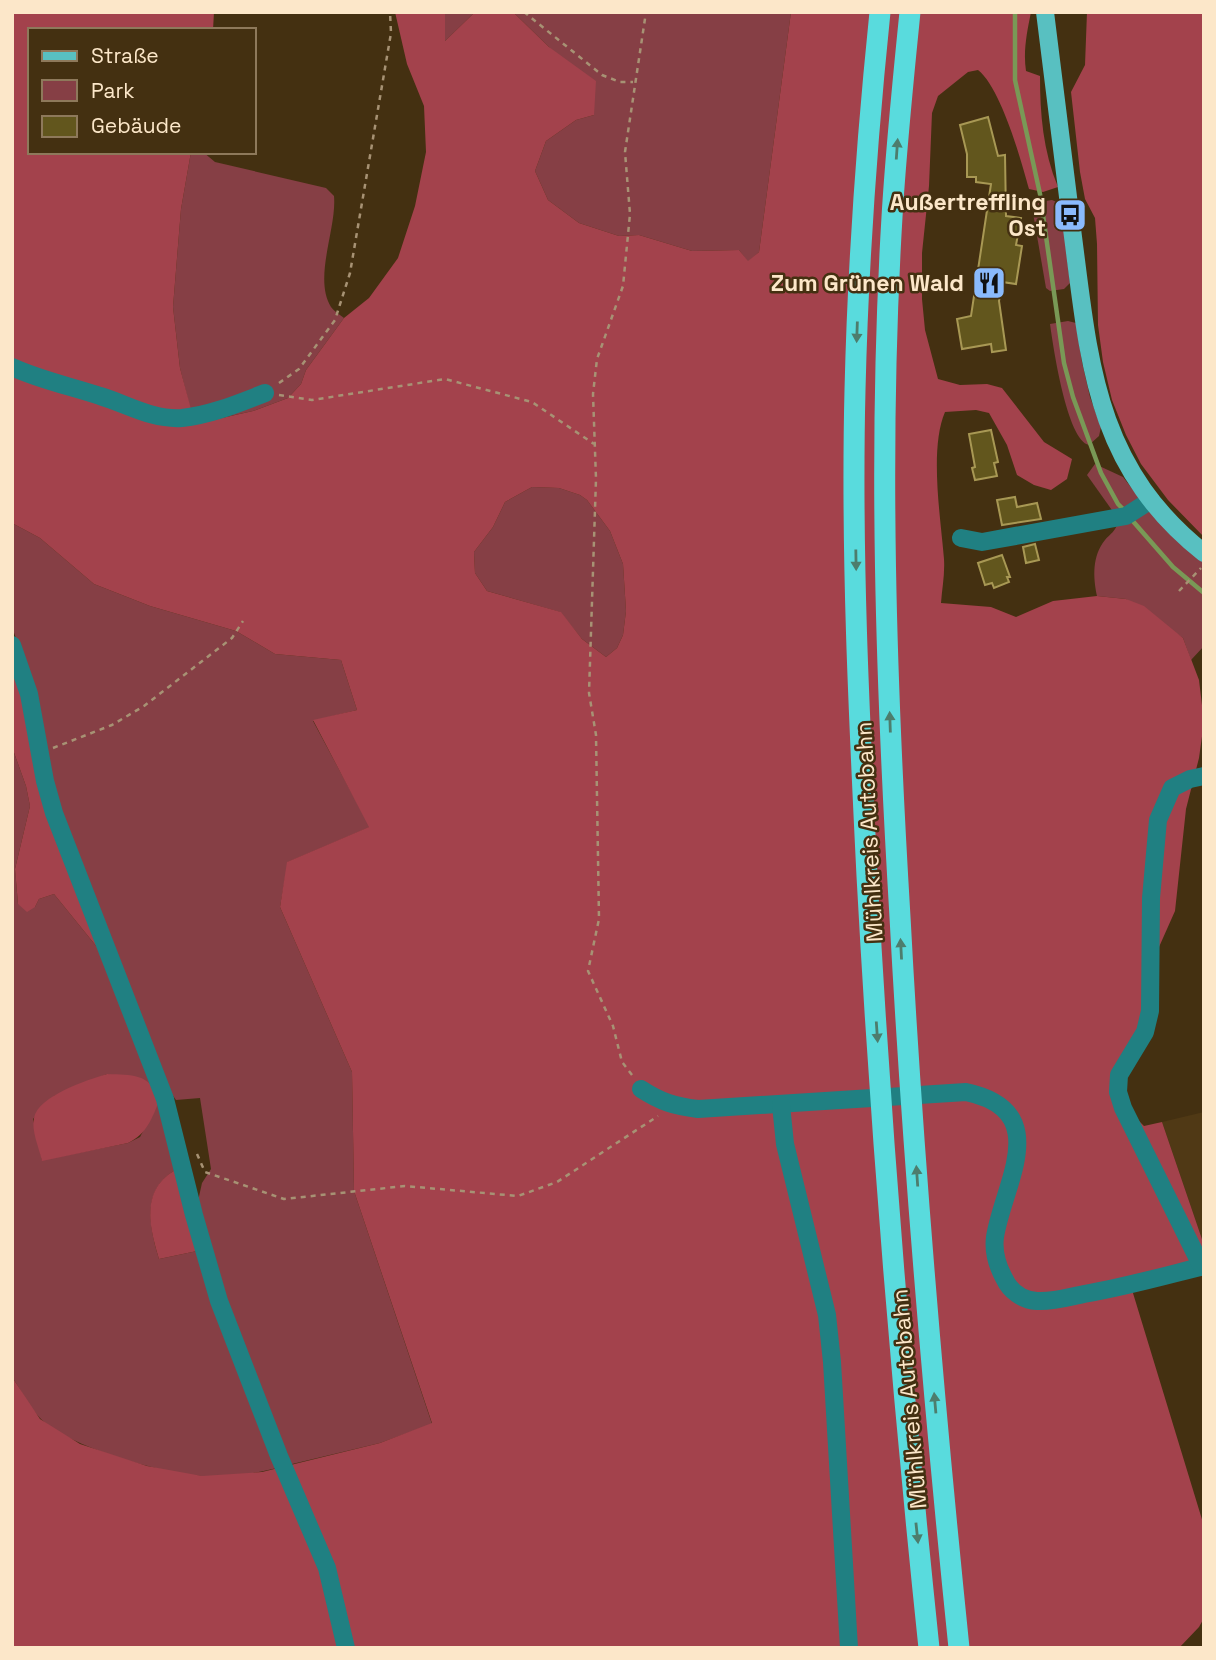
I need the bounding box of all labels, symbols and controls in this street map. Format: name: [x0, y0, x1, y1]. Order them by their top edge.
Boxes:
legend: [28, 28, 256, 154]
text: Straße: [91, 42, 159, 69]
text: Park: [91, 77, 135, 104]
text: Gebäude: [91, 112, 181, 139]
one-way arrow: [892, 138, 903, 160]
place label: Außertreffling Ost: [890, 187, 1046, 243]
bus stop icon: Außertreffling Ost: [1051, 196, 1089, 234]
restaurant icon: Zum Grünen Wald: [970, 264, 1008, 302]
place label: Zum Grünen Wald: [771, 268, 964, 298]
one-way arrow: [851, 322, 863, 344]
one-way arrow: [850, 549, 861, 571]
one-way arrow: [884, 710, 895, 732]
street label: Mühlkreis Autobahn: [848, 721, 890, 943]
one-way arrow: [896, 938, 907, 960]
one-way arrow: [871, 1021, 882, 1043]
one-way arrow: [911, 1165, 922, 1187]
street label: Mühlkreis Autobahn: [884, 1288, 934, 1510]
one-way arrow: [929, 1391, 940, 1413]
one-way arrow: [912, 1522, 923, 1544]

